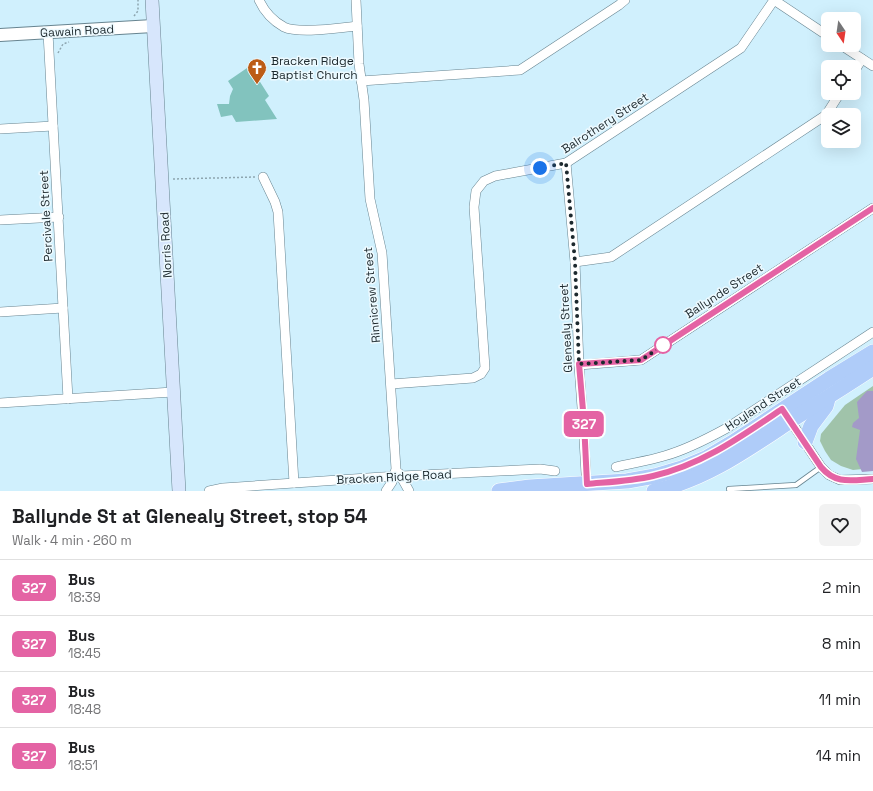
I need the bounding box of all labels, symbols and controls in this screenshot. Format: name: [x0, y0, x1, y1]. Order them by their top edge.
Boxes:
north arrow: [821, 12, 861, 52]
map controls: [821, 12, 861, 148]
street label: Gawain Road: [40, 21, 114, 41]
place label: Bracken Ridge Baptist Church: [271, 53, 358, 83]
church icon: Bracken Ridge Baptist Church: [246, 57, 268, 85]
button: locate: [821, 60, 861, 100]
street label: Balrothery Street: [558, 89, 652, 157]
button: layers: [821, 108, 861, 148]
your location: [530, 158, 550, 178]
street label: Percivale Street: [36, 170, 56, 262]
street label: Norris Road: [156, 212, 176, 278]
street label: Rinnicrew Street: [360, 246, 384, 344]
street label: Ballynde Street: [682, 260, 766, 322]
street label: Glenealy Street: [556, 283, 576, 373]
unlabelled marker: [654, 336, 672, 354]
street label: Hoyland Street: [722, 374, 804, 434]
line badge: 327: [561, 411, 607, 437]
text: 327: [572, 415, 596, 433]
street label: Bracken Ridge Road: [336, 466, 452, 488]
text: Ballynde St at Glenealy Street, stop 54: [12, 504, 367, 529]
button: heart: [819, 504, 861, 546]
text: Walk · 4 min · 260 m: [12, 532, 132, 549]
text: Bus: [68, 570, 95, 589]
text: 2 min: [822, 578, 861, 597]
text: 327: [22, 579, 46, 597]
text: 18:39: [68, 589, 101, 606]
text: Bus: [68, 626, 95, 645]
text: 8 min: [822, 634, 861, 653]
text: 327: [22, 635, 46, 653]
text: 18:45: [68, 645, 101, 662]
text: Bus: [68, 682, 95, 701]
text: 11 min: [819, 690, 861, 709]
text: 327: [22, 691, 46, 709]
text: 18:48: [68, 701, 101, 718]
text: Bus: [68, 738, 95, 757]
text: 14 min: [816, 746, 861, 765]
text: 327: [22, 747, 46, 765]
text: 18:51: [68, 757, 98, 774]

